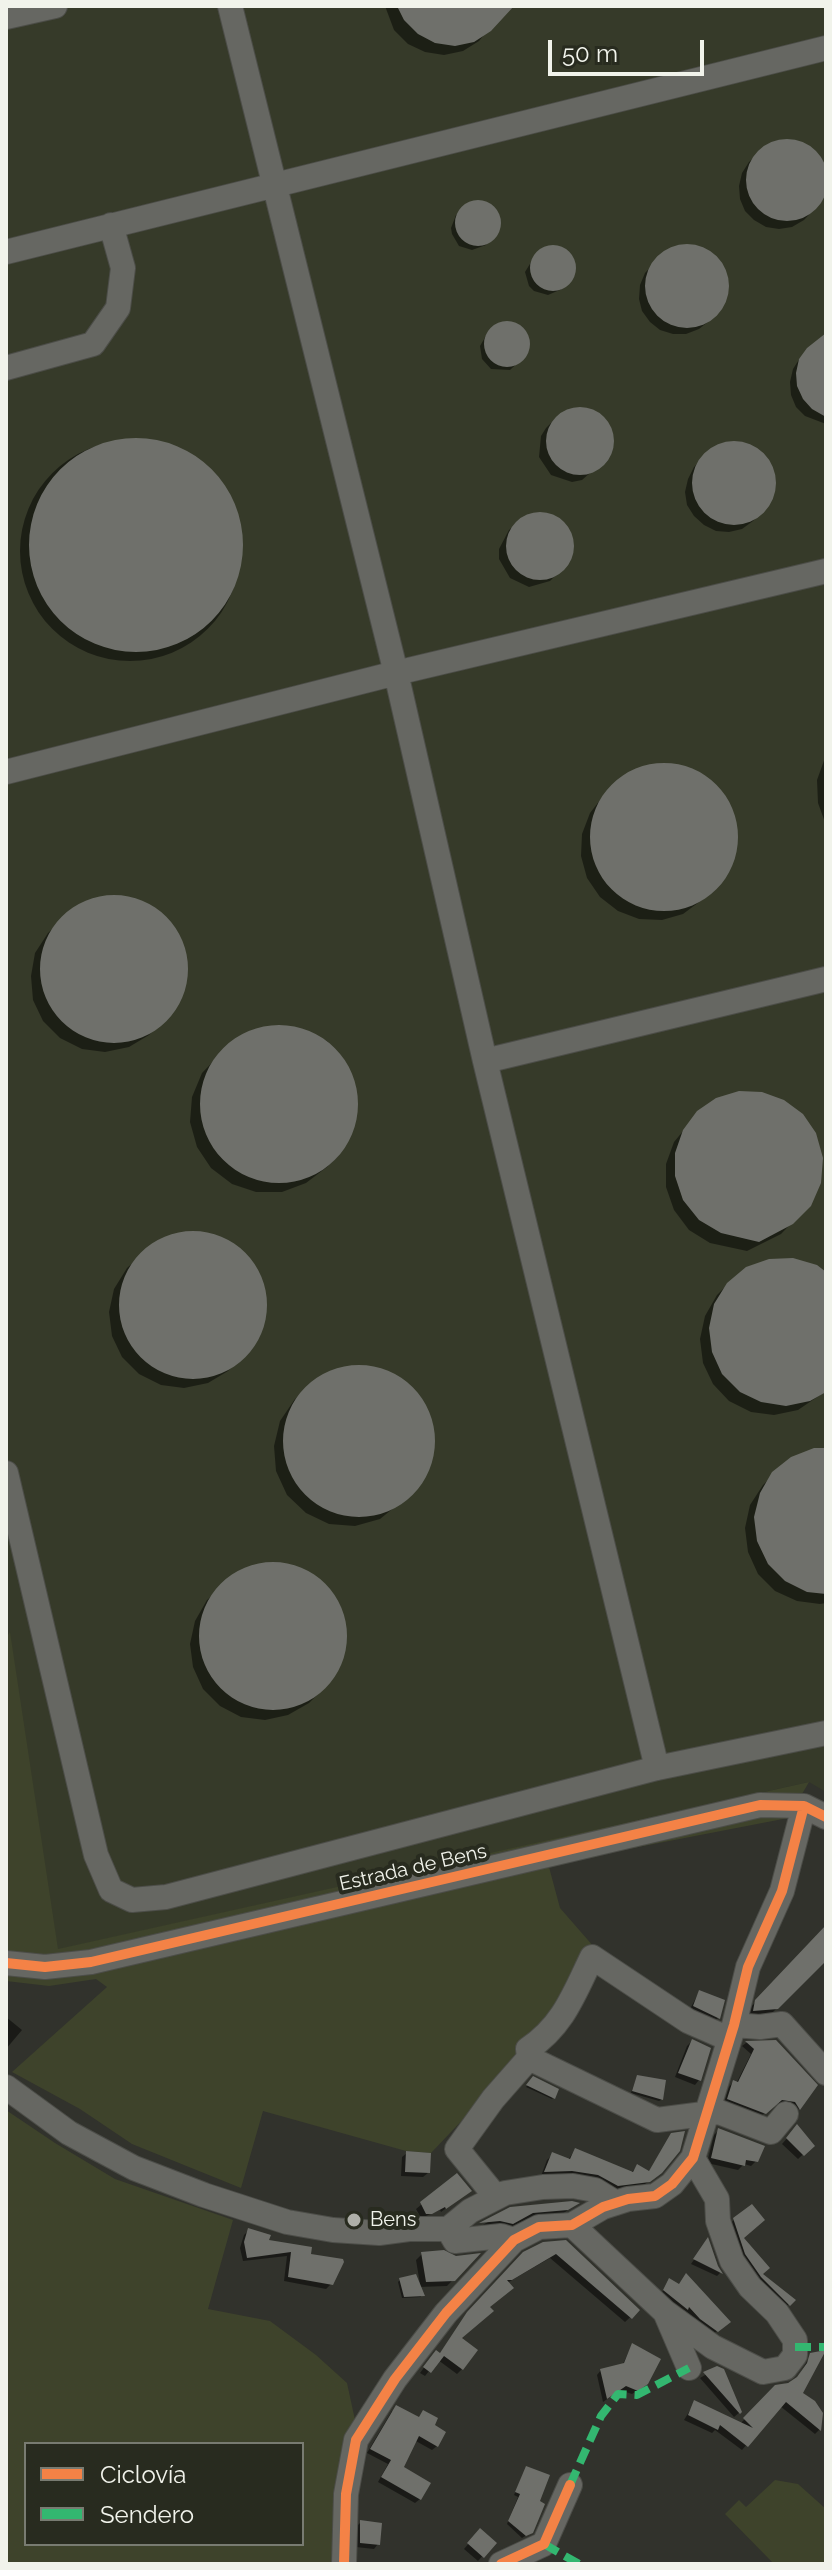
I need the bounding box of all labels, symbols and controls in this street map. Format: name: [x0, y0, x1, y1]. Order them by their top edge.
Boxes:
scale bar: [552, 24, 708, 74]
text: 50 m: [562, 39, 618, 68]
street label: Estrada de Bens: [337, 1839, 489, 1897]
place label: Bens: [370, 2208, 416, 2232]
marker: Bens: [345, 2211, 363, 2229]
legend: [24, 2442, 304, 2546]
text: Ciclovía: [100, 2460, 186, 2489]
text: Sendero: [100, 2500, 194, 2529]

